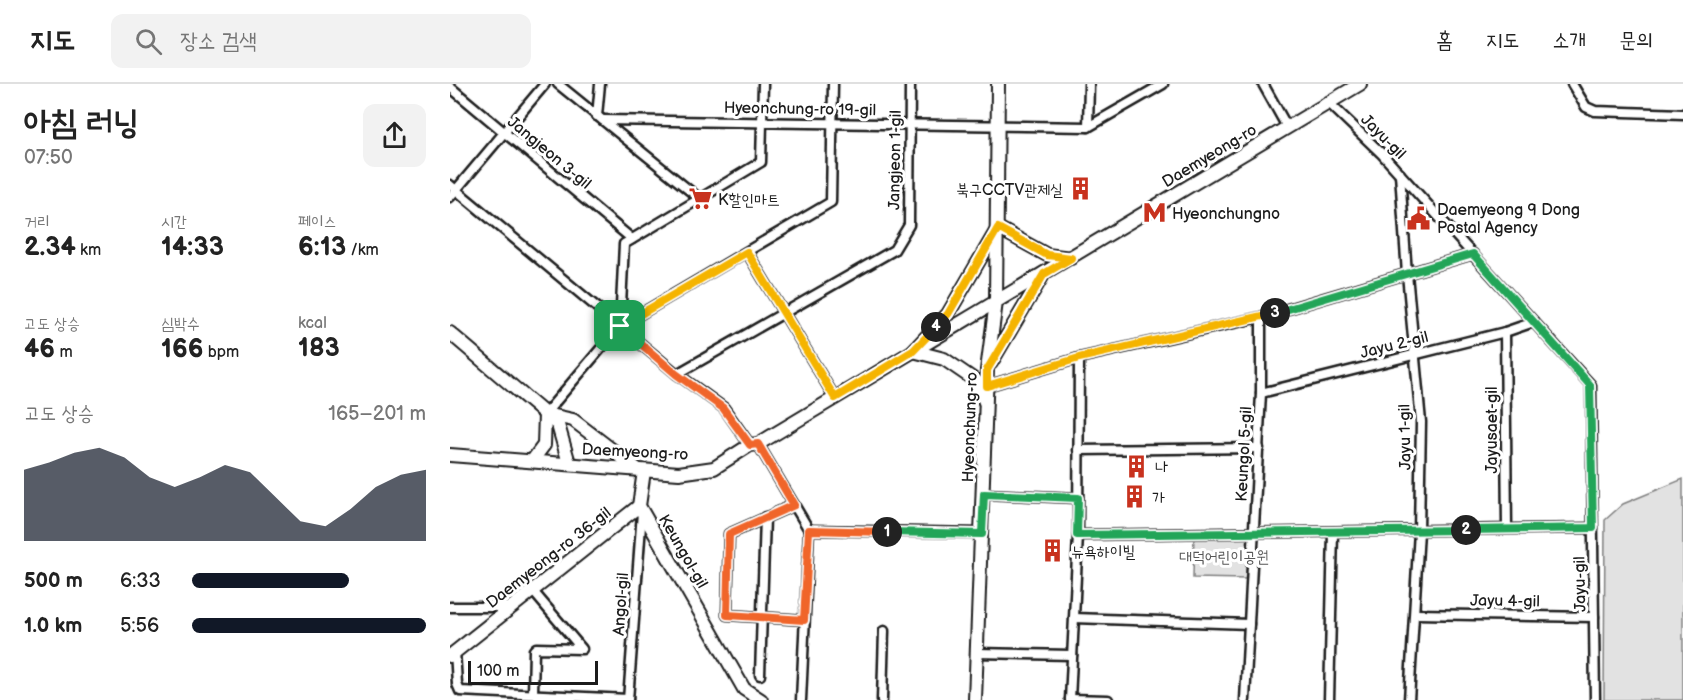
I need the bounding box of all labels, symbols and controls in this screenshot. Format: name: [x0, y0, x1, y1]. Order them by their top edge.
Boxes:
search box: [111, 14, 531, 68]
text: 지도: [30, 24, 75, 57]
icon: search: [132, 25, 165, 58]
text: 장소 검색: [180, 28, 257, 55]
text: 홈: [1436, 28, 1453, 53]
text: 지도: [1486, 28, 1519, 53]
text: 소개: [1552, 28, 1586, 53]
text: 문의: [1619, 28, 1653, 53]
street label: Hyeonchung-ro 19-gil: [724, 99, 876, 120]
text: 아침 러닝: [24, 103, 139, 143]
button: share: [363, 104, 426, 167]
street label: Jangjeon 1-gil: [885, 110, 906, 210]
street label: Jayu-gil: [1357, 111, 1409, 163]
street label: Jangjeon 3-gil: [503, 113, 595, 194]
street label: Daemyeong-ro: [1159, 121, 1260, 192]
text: 07:50: [24, 146, 73, 170]
building icon: 북구CCTV관제실: [1068, 176, 1094, 202]
place label: 북구CCTV관제실: [956, 181, 1063, 200]
supermarket icon: K할인마트: [687, 186, 713, 212]
place label: K할인마트: [718, 191, 780, 210]
metro station icon: Hyeonchungno: [1141, 200, 1167, 226]
place label: Daemyeong 9 Dong Postal Agency: [1437, 201, 1580, 238]
place label: Hyeonchungno: [1172, 205, 1280, 224]
public building icon: Daemyeong 9 Dong Postal Agency: [1406, 205, 1432, 231]
text: 거리: [24, 213, 50, 232]
text: 시간: [161, 213, 187, 232]
text: 페이스: [298, 213, 337, 232]
text: 2.34: [24, 232, 76, 263]
text: 14:33: [161, 232, 224, 263]
text: 6:13: [298, 232, 346, 263]
text: km: [76, 241, 101, 260]
text: /km: [346, 241, 379, 260]
pin: 3: [1260, 298, 1290, 328]
pin: [594, 300, 645, 351]
text: 3: [1270, 303, 1280, 322]
icon: arrive: [603, 309, 636, 342]
pin: 4: [921, 312, 951, 342]
text: kcal: [298, 314, 327, 333]
text: 고도 상승: [24, 315, 80, 334]
text: 심박수: [161, 315, 200, 334]
text: 4: [931, 317, 941, 336]
street label: Jayu 2-gil: [1358, 328, 1430, 363]
text: 183: [298, 333, 340, 364]
text: 46: [24, 334, 55, 365]
text: 166: [161, 334, 203, 365]
text: m: [55, 343, 73, 362]
text: bpm: [203, 343, 239, 362]
street label: Hyeonchung-ro: [959, 372, 982, 483]
street label: Jayusaet-gil: [1483, 386, 1502, 474]
text: 고도 상승: [24, 402, 94, 426]
text: 165–201 m: [328, 402, 426, 426]
street label: Jayu 1-gil: [1395, 404, 1416, 470]
street label: Keungol 5-gil: [1233, 406, 1256, 502]
street label: Daemyeong-ro: [581, 440, 689, 465]
building icon: 나: [1124, 453, 1150, 479]
place label: 나: [1155, 458, 1168, 477]
building icon: 가: [1121, 484, 1147, 510]
place label: 가: [1152, 489, 1165, 508]
street label: Daemyeong-ro 36-gil: [483, 504, 615, 613]
street label: Keungol-gil: [654, 512, 711, 592]
pin: 2: [1451, 515, 1481, 545]
pin: 1: [872, 517, 902, 547]
text: 2: [1461, 520, 1471, 539]
text: 1: [884, 522, 890, 541]
building icon: 뉴욕하이빌: [1040, 538, 1066, 564]
place label: 뉴욕하이빌: [1071, 543, 1136, 562]
park label: 대덕어린이공원: [1179, 548, 1269, 567]
street label: Jayu-gil: [1571, 556, 1590, 612]
text: 500 m: [24, 569, 83, 593]
text: 6:33: [120, 569, 161, 593]
street label: Angol-gil: [610, 572, 633, 636]
street label: Jayu 4-gil: [1470, 591, 1540, 612]
text: 1.0 km: [24, 614, 82, 638]
text: 5:56: [120, 614, 159, 638]
scale bar: [468, 658, 598, 686]
text: 100 m: [477, 662, 520, 681]

